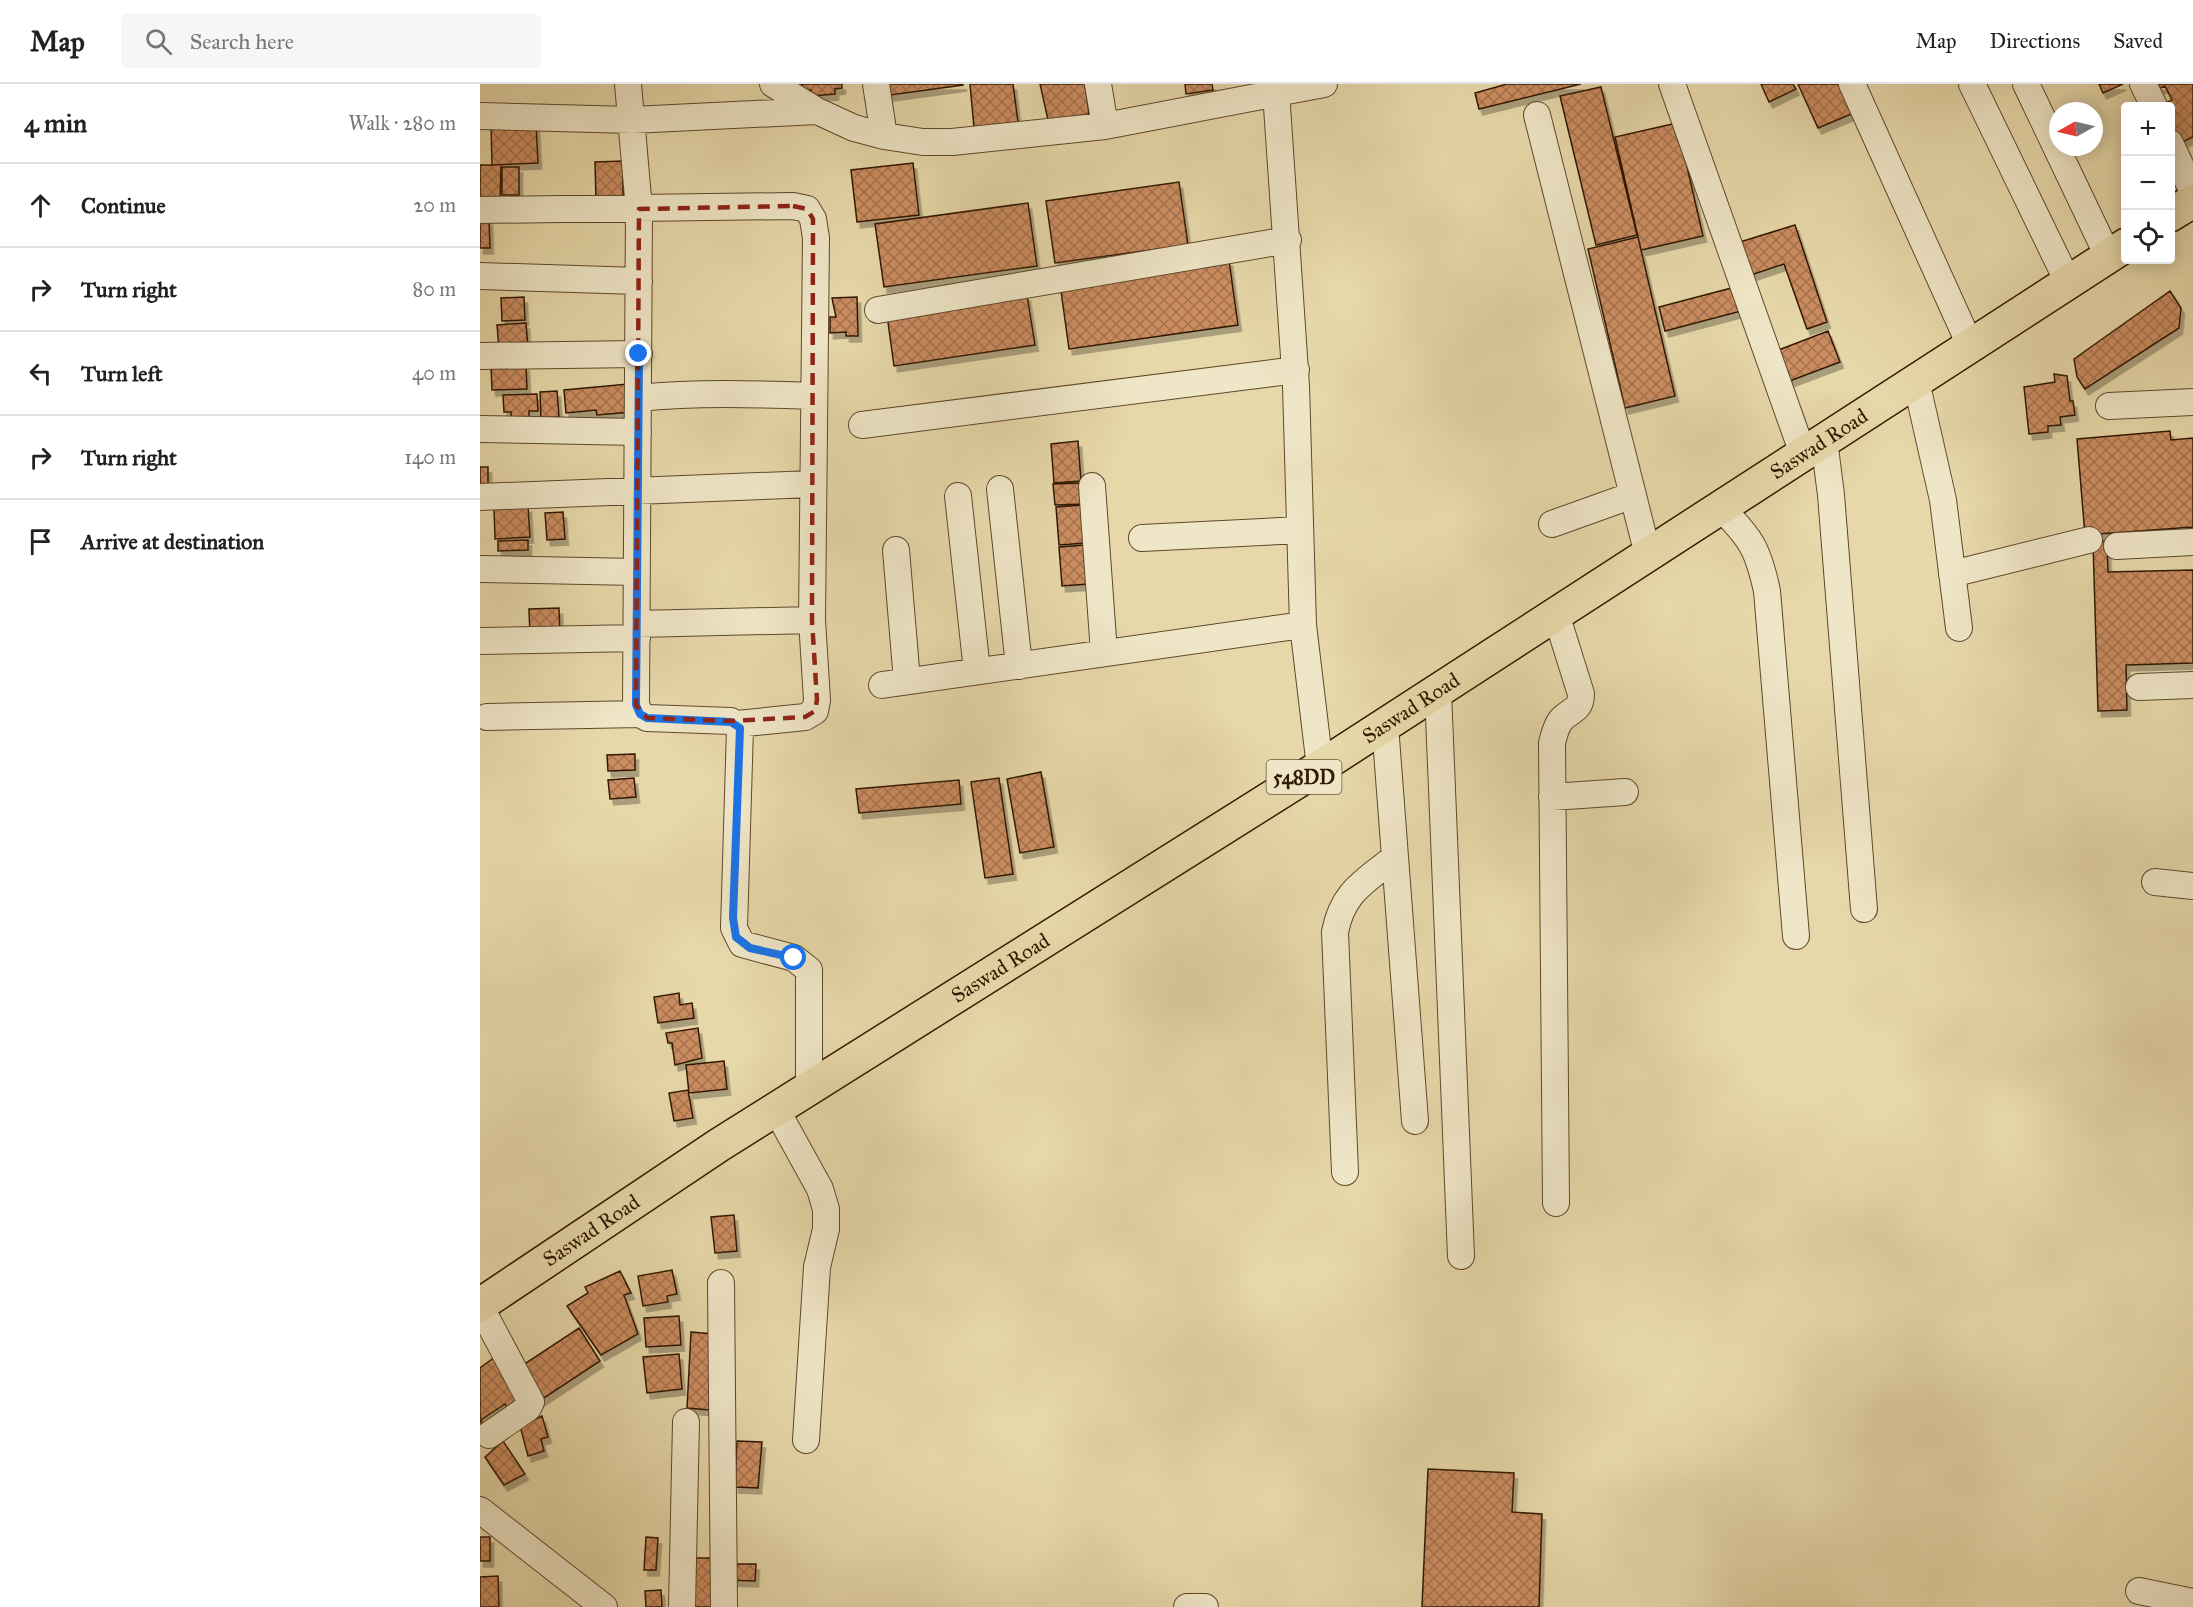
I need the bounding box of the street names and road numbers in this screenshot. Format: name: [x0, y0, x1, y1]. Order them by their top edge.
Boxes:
street label: Saswad Road: [1765, 403, 1873, 485]
street label: Saswad Road: [1357, 667, 1465, 749]
road number: 548DD: [1266, 760, 1342, 794]
street label: Saswad Road: [946, 927, 1055, 1009]
street label: Saswad Road: [538, 1189, 645, 1272]

